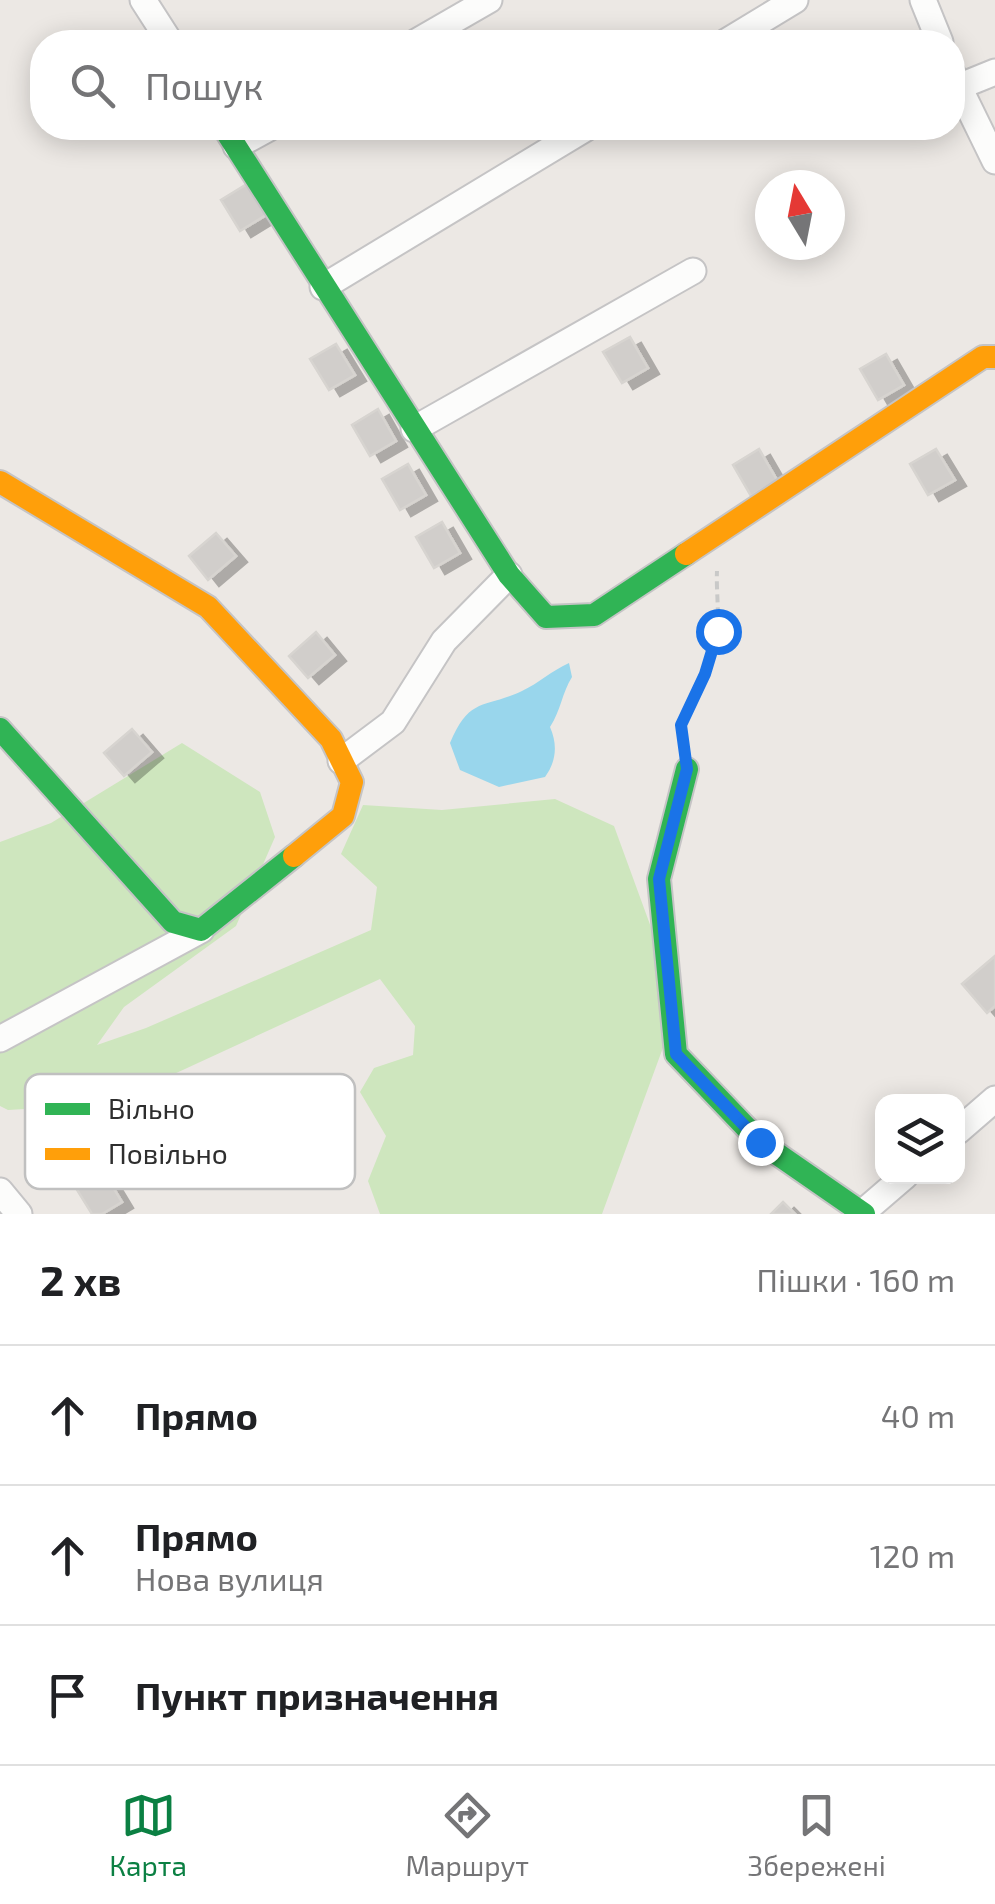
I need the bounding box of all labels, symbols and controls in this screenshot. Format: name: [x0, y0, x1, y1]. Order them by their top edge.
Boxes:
search box: [30, 30, 965, 140]
icon: search: [65, 58, 120, 113]
text: Пошук: [145, 62, 263, 108]
north arrow: [755, 170, 845, 260]
route start: [696, 609, 742, 655]
legend: [25, 1074, 355, 1189]
text: Вільно: [108, 1091, 195, 1125]
map controls: [875, 1094, 965, 1184]
button: layers: [875, 1094, 965, 1184]
route end: [738, 1120, 784, 1166]
text: Повільно: [108, 1136, 228, 1170]
text: 2 хв: [40, 1254, 121, 1304]
text: Пішки · 160 m: [757, 1260, 955, 1298]
icon: ahead: [40, 1388, 95, 1443]
text: Прямо: [135, 1392, 258, 1438]
text: 40 m: [881, 1396, 955, 1434]
text: Прямо: [135, 1513, 258, 1559]
icon: ahead: [40, 1528, 95, 1583]
text: 120 m: [870, 1536, 955, 1574]
text: Нова вулиця: [135, 1559, 324, 1597]
icon: arrive: [40, 1668, 95, 1723]
text: Пункт призначення: [135, 1672, 499, 1718]
tab: Карта: [109, 1788, 187, 1882]
tab: Маршрут: [405, 1788, 529, 1882]
tab: Збережені: [748, 1788, 886, 1882]

